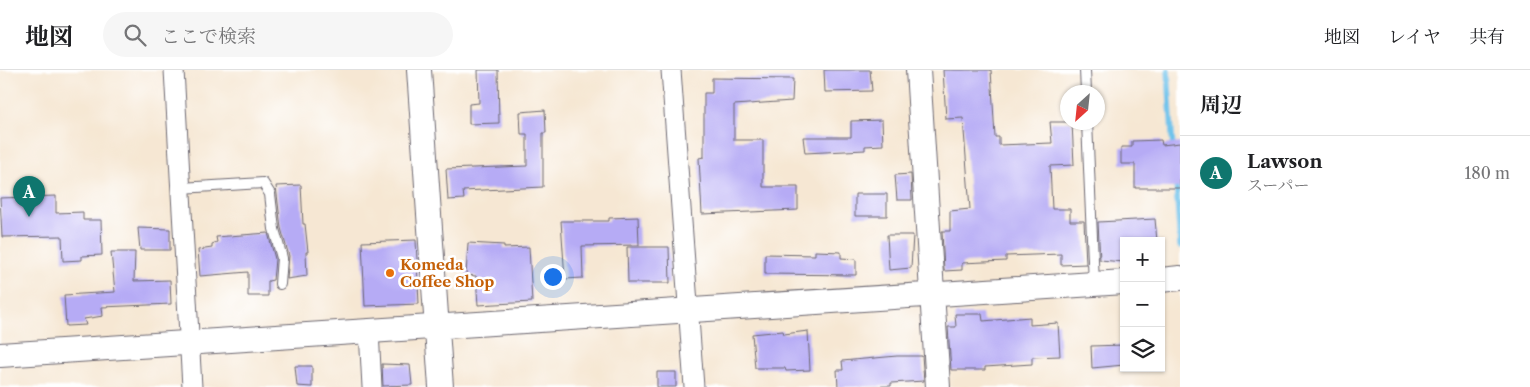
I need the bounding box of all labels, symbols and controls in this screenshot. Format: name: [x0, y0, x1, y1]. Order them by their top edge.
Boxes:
search box: [103, 12, 453, 57]
icon: search: [121, 21, 149, 49]
text: 地図: [25, 22, 73, 51]
text: ここで検索: [161, 25, 256, 48]
text: 地図: [1324, 26, 1360, 48]
text: レイヤ: [1388, 26, 1441, 48]
text: 共有: [1469, 26, 1505, 48]
north arrow: [1060, 85, 1105, 130]
text: 周辺: [1200, 92, 1242, 117]
text: Lawson: [1247, 150, 1322, 173]
text: A: [1210, 163, 1222, 183]
text: 180 m: [1464, 163, 1510, 183]
text: スーパー: [1247, 175, 1309, 195]
pin: A: [13, 176, 45, 217]
map controls: [1120, 237, 1165, 372]
button: +: [1120, 237, 1165, 282]
place label: Komeda Coffee Shop: [400, 255, 494, 291]
your location: [540, 264, 566, 290]
marker: Komeda Coffee Shop: [384, 267, 396, 279]
button: −: [1120, 282, 1165, 327]
button: layers: [1120, 327, 1165, 372]

